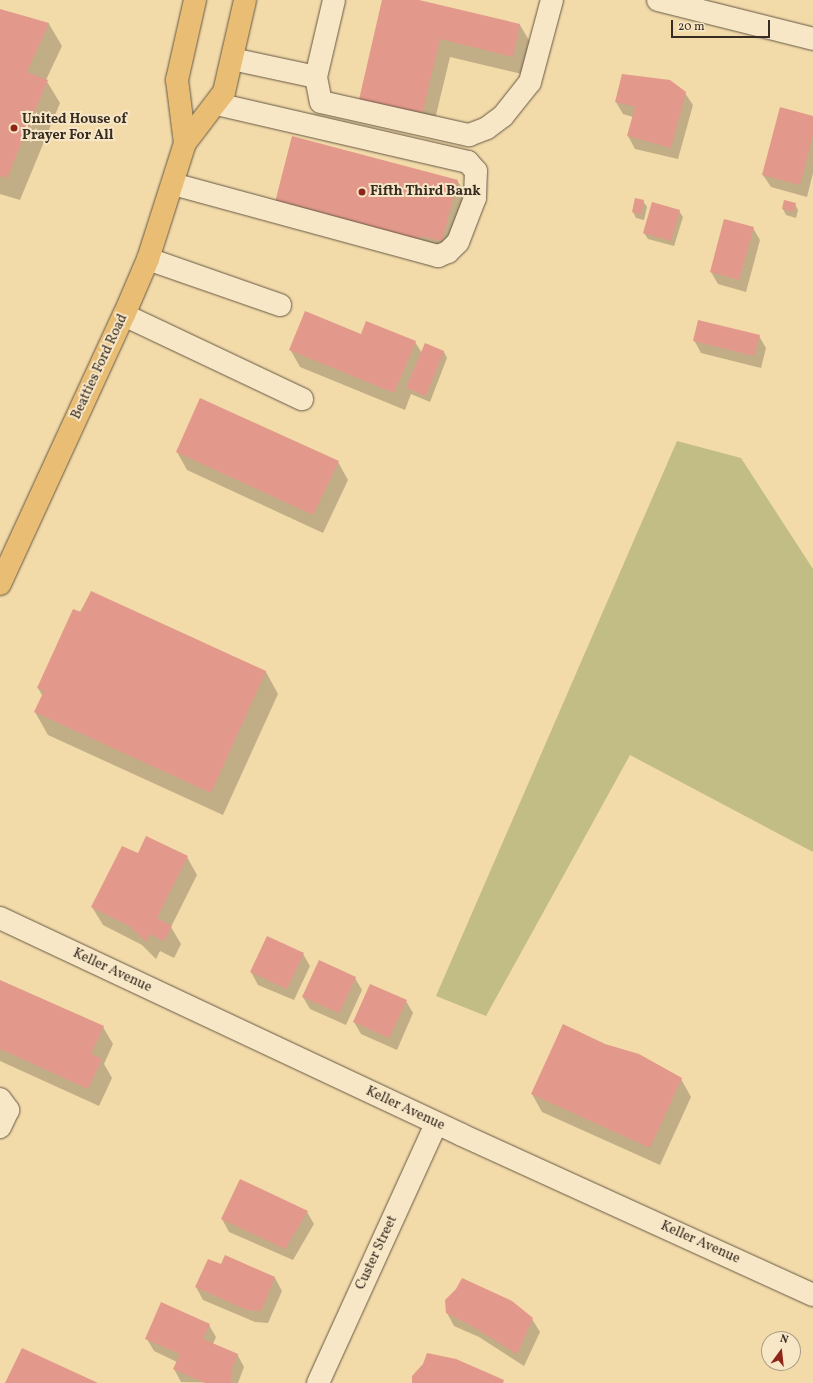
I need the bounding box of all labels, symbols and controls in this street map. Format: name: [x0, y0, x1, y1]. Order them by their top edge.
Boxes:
scale bar: [673, 12, 772, 38]
text: 20 m: [678, 19, 705, 35]
place label: United House of Prayer For All: [22, 112, 127, 144]
marker: United House of Prayer For All: [9, 123, 19, 133]
place label: Fifth Third Bank: [370, 184, 481, 200]
marker: Fifth Third Bank: [357, 187, 367, 197]
street label: Beatties Ford Road: [68, 312, 132, 422]
street label: Keller Avenue: [70, 945, 154, 997]
street label: Keller Avenue: [363, 1083, 447, 1135]
street label: Custer Street: [353, 1213, 401, 1293]
street label: Keller Avenue: [658, 1218, 742, 1268]
north arrow: [761, 1331, 801, 1371]
text: N: [778, 1332, 790, 1348]

